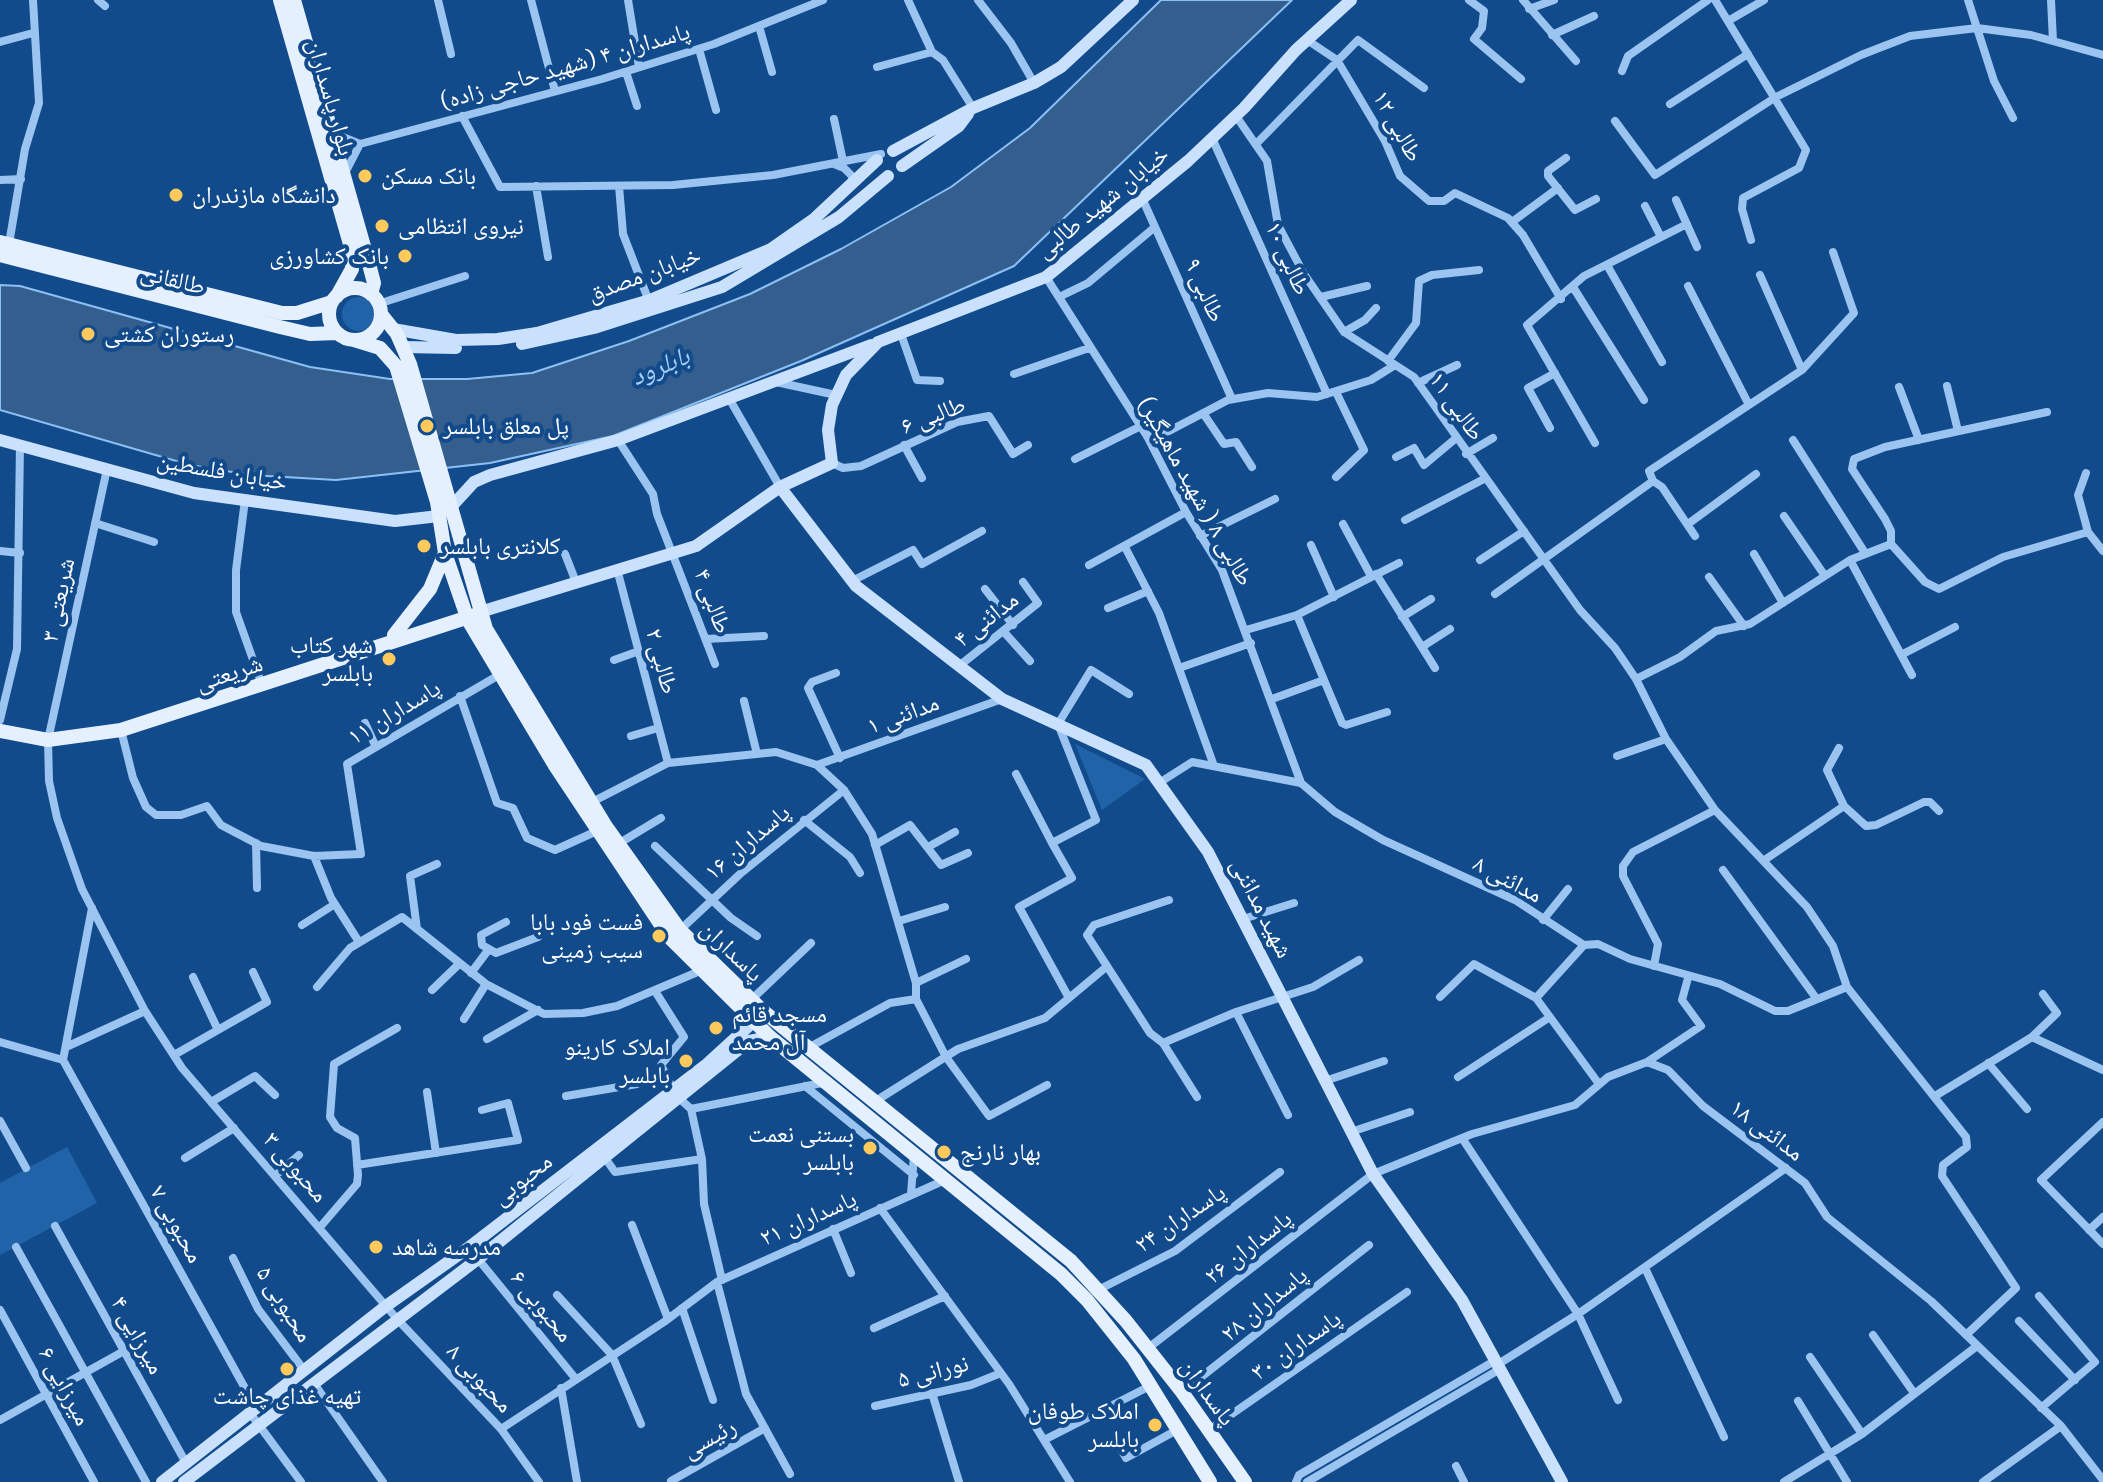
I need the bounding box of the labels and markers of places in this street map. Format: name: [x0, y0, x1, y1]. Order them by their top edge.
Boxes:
place label: بانک مسکن: [381, 162, 476, 190]
marker: بانک مسکن: [356, 167, 374, 185]
place label: دانشگاه مازندران: [192, 181, 336, 209]
marker: دانشگاه مازندران: [167, 186, 185, 204]
place label: نیروی انتظامی: [398, 212, 524, 240]
marker: نیروی انتظامی: [373, 217, 391, 235]
place label: بانک کشاورزی: [269, 242, 389, 270]
marker: بانک کشاورزی: [396, 247, 414, 265]
place label: رستوران کشتی: [104, 320, 234, 348]
marker: رستوران کشتی: [79, 325, 97, 343]
place label: پل معلق بابلسر: [443, 412, 569, 440]
marker: پل معلق بابلسر: [418, 417, 436, 435]
place label: کلانتری بابلسر: [440, 532, 560, 560]
marker: کلانتری بابلسر: [415, 537, 433, 555]
place label: شهر کتاب بابلسر: [290, 631, 373, 687]
marker: شهر کتاب بابلسر: [380, 650, 398, 668]
place label: فست فود بابا سیب زمینی: [530, 908, 643, 964]
marker: فست فود بابا سیب زمینی: [650, 927, 668, 945]
place label: مسجد قائم آل محمد: [732, 1000, 827, 1056]
marker: مسجد قائم آل محمد: [707, 1019, 725, 1037]
place label: املاک کارینو بابلسر: [564, 1033, 670, 1089]
marker: املاک کارینو بابلسر: [677, 1052, 695, 1070]
place label: بستنی نعمت بابلسر: [748, 1120, 854, 1176]
place label: بهار نارنج: [960, 1138, 1041, 1166]
marker: بستنی نعمت بابلسر: [861, 1139, 879, 1157]
marker: بهار نارنج: [935, 1143, 953, 1161]
place label: مدرسه شاهد: [392, 1233, 501, 1261]
marker: مدرسه شاهد: [367, 1238, 385, 1256]
marker: تهیه غذای چاشت: [278, 1360, 296, 1378]
place label: تهیه غذای چاشت: [213, 1382, 361, 1410]
place label: املاک طوفان بابلسر: [1028, 1397, 1139, 1453]
marker: املاک طوفان بابلسر: [1146, 1416, 1164, 1434]

